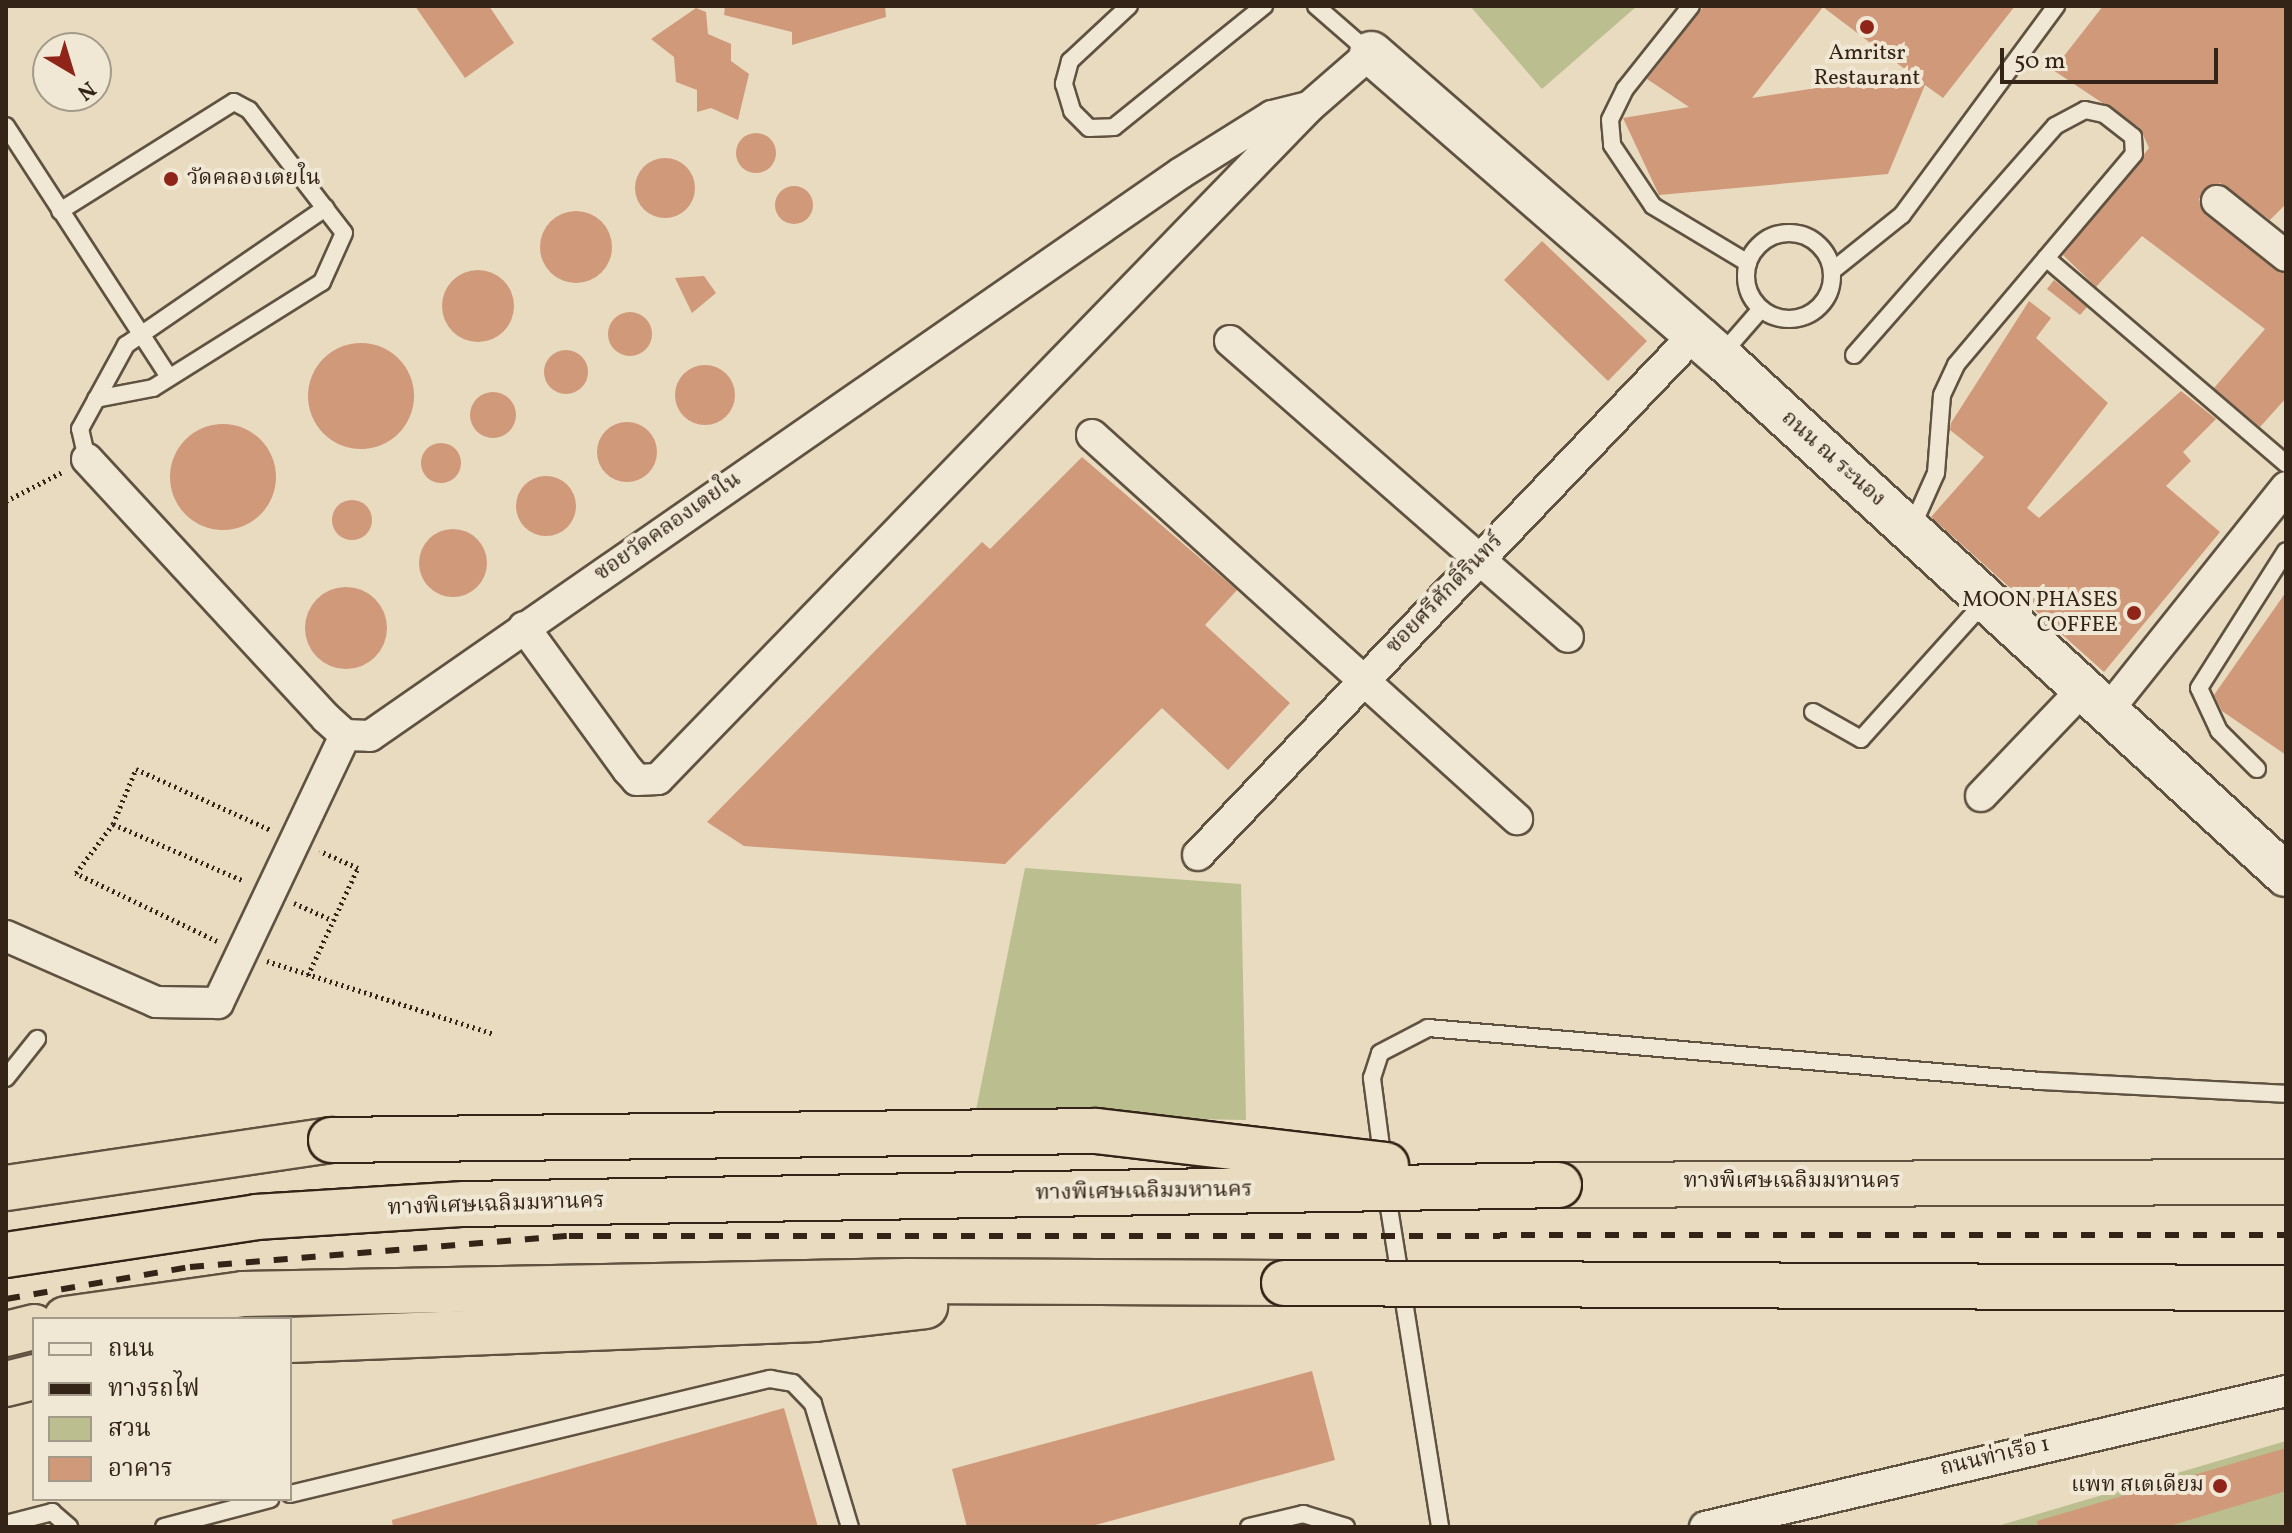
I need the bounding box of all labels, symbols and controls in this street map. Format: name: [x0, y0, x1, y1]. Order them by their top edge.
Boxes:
marker: Amritsr Restaurant: [1858, 18, 1876, 36]
north arrow: [32, 32, 112, 112]
scale bar: [2004, 32, 2222, 82]
place label: Amritsr Restaurant: [1814, 40, 1920, 92]
text: 50 m: [2014, 45, 2066, 79]
text: N: [70, 73, 102, 107]
place label: วัดคลองเตยใน: [187, 166, 320, 192]
marker: วัดคลองเตยใน: [162, 170, 180, 188]
street label: ถนน ณ ระนอง: [1775, 405, 1891, 513]
street label: ซอยวัดคลองเตยใน: [590, 467, 746, 587]
street label: ซอยศรีศักดิ์รินทร์: [1381, 528, 1509, 660]
place label: MOON PHASES COFFEE: [1962, 587, 2118, 638]
marker: MOON PHASES COFFEE: [2125, 604, 2143, 622]
street label: ทางพิเศษเฉลิมมหานคร: [1683, 1169, 1901, 1195]
street label: ทางพิเศษเฉลิมมหานคร: [1035, 1177, 1253, 1207]
street label: ทางพิเศษเฉลิมมหานคร: [387, 1188, 605, 1222]
legend: [32, 1317, 292, 1501]
text: ถนน: [108, 1333, 154, 1367]
text: ทางรถไฟ: [108, 1373, 200, 1407]
text: สวน: [108, 1413, 151, 1447]
street label: ถนนท่าเรือ 1: [1938, 1432, 2052, 1482]
text: อาคาร: [108, 1453, 173, 1487]
place label: แพท สเตเดียม: [2071, 1473, 2204, 1499]
marker: แพท สเตเดียม: [2211, 1477, 2229, 1495]

